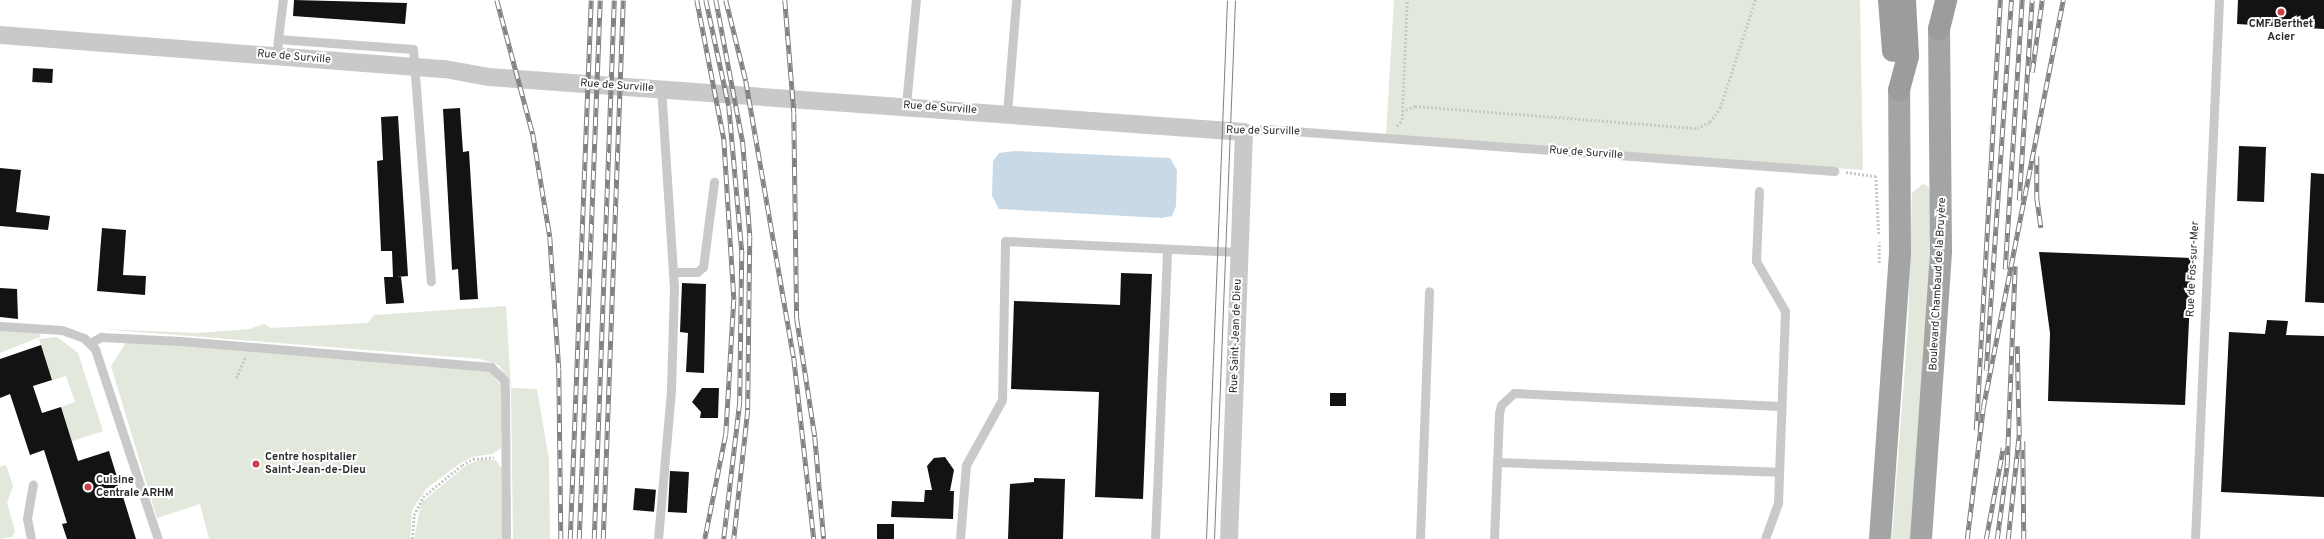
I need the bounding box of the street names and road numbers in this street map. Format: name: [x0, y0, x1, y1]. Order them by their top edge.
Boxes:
street label: Rue de Surville: [257, 47, 331, 67]
street label: Rue de Surville: [580, 77, 654, 95]
street label: Rue de Surville: [903, 99, 977, 117]
street label: Rue de Surville: [1226, 124, 1300, 138]
street label: Rue de Surville: [1549, 144, 1623, 162]
street label: Boulevard Chambaud de la Bruyère: [1927, 197, 1949, 371]
street label: Rue de Fos-sur-Mer: [2184, 221, 2202, 317]
street label: Rue Saint-Jean de Dieu: [1227, 279, 1245, 393]

